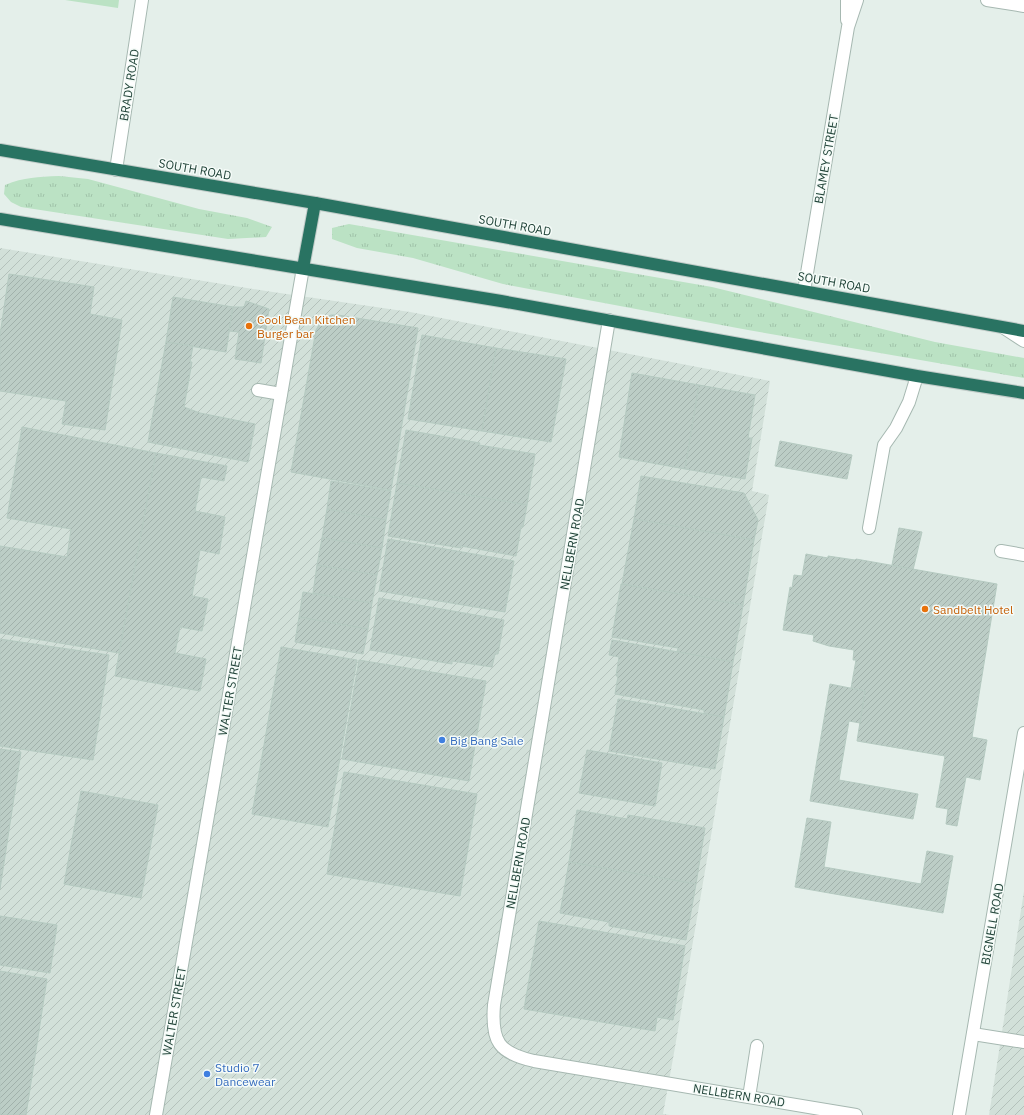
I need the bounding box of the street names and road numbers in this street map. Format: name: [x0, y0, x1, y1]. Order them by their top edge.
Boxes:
street label: BRADY ROAD: [116, 48, 142, 122]
street label: BLAMEY STREET: [811, 113, 841, 205]
street label: SOUTH ROAD: [158, 155, 232, 183]
street label: SOUTH ROAD: [478, 211, 552, 239]
street label: SOUTH ROAD: [797, 268, 871, 296]
street label: NELLBERN ROAD: [557, 497, 587, 591]
street label: WALTER STREET: [215, 645, 245, 737]
street label: NELLBERN ROAD: [503, 816, 533, 910]
street label: BIGNELL ROAD: [977, 882, 1007, 966]
street label: WALTER STREET: [159, 965, 189, 1057]
street label: NELLBERN ROAD: [692, 1080, 786, 1110]

